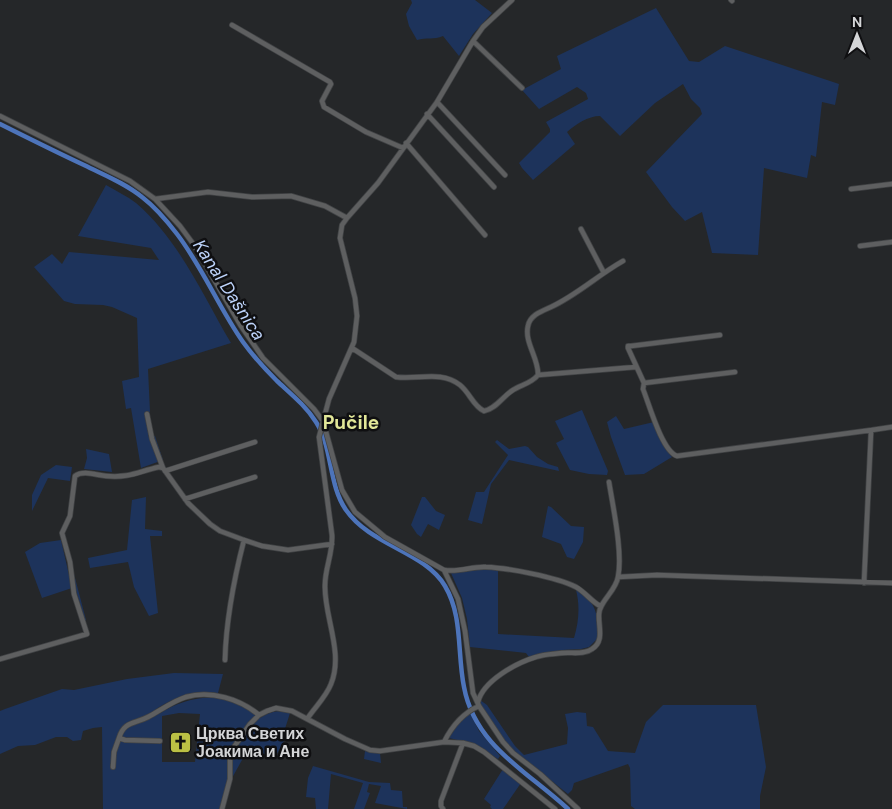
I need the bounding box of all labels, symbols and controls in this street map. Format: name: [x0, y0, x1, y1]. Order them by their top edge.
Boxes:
north arrow: [832, 10, 882, 60]
text: N: [852, 13, 862, 31]
water label: Kanal Dašnica: [187, 235, 271, 345]
district label: Pučile: [323, 410, 379, 435]
place label: Црква Светих Јоакима и Ане: [196, 723, 310, 762]
church icon: Црква Светих Јоакима и Ане: [168, 730, 192, 754]

